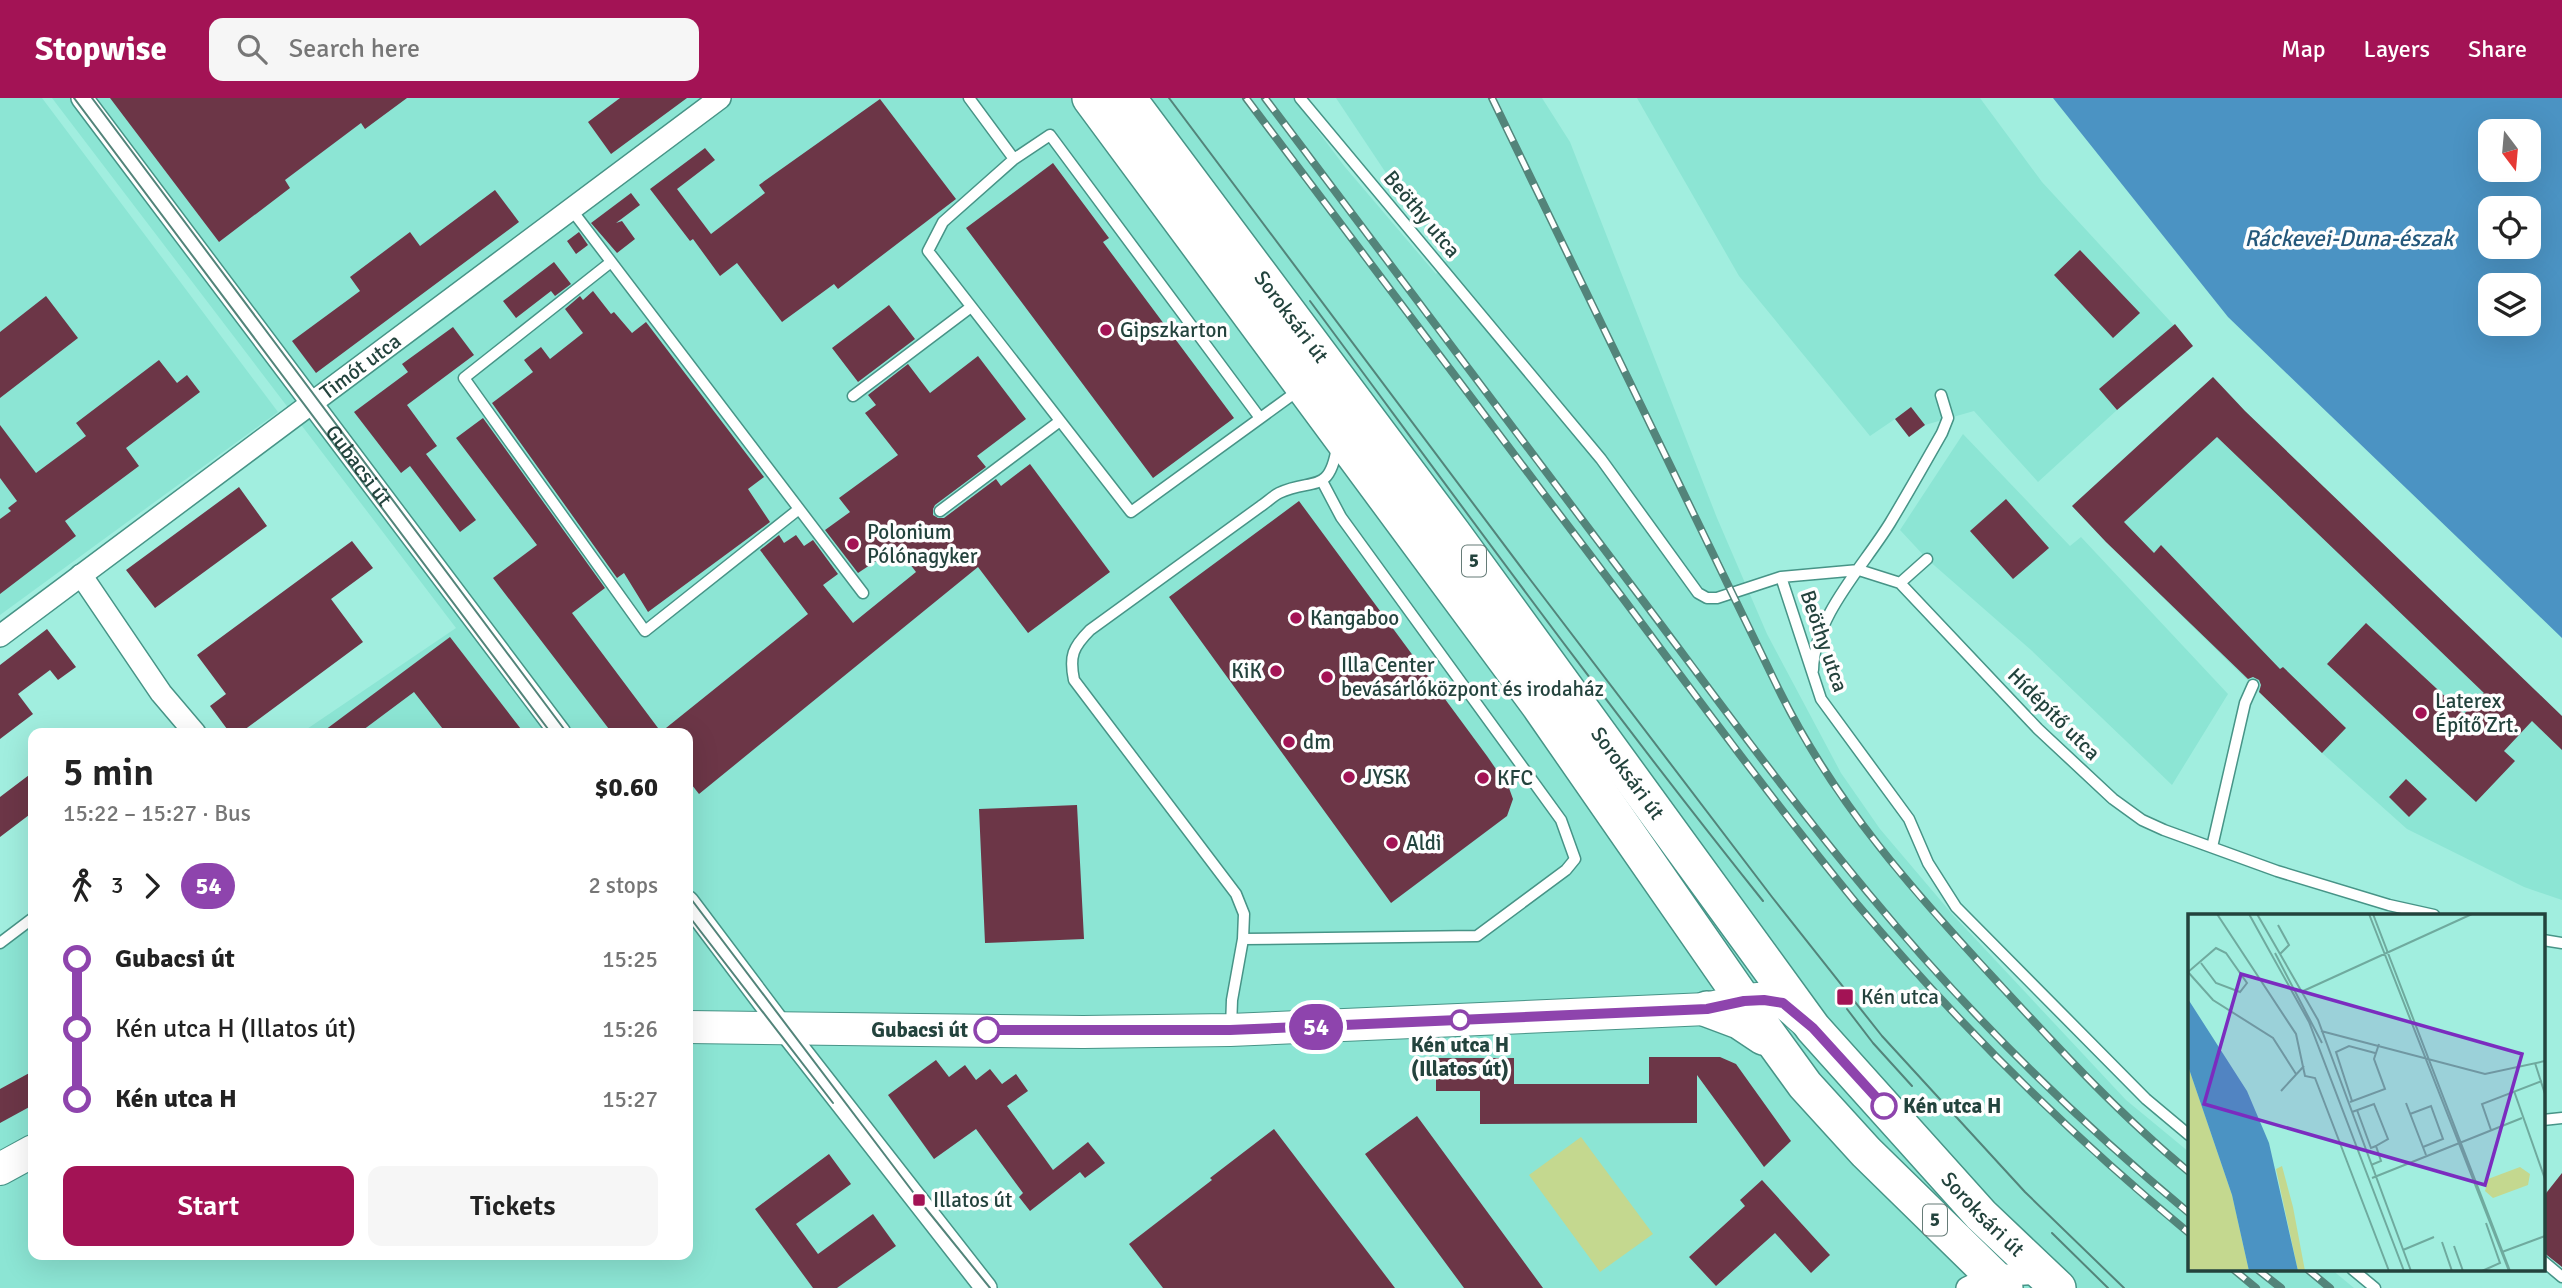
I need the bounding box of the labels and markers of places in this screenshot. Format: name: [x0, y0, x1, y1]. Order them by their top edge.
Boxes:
place label: Gipszkarton: [1120, 317, 1228, 343]
marker: Gipszkarton: [1098, 322, 1114, 338]
place label: Polonium Pólónagyker: [867, 519, 978, 569]
marker: Polonium Pólónagyker: [845, 536, 861, 552]
place label: Kangaboo: [1310, 605, 1399, 631]
marker: Kangaboo: [1288, 610, 1304, 626]
place label: Illa Center bevásárlóközpont és irodaház: [1341, 652, 1604, 702]
place label: KiK: [1231, 658, 1262, 684]
marker: KiK: [1268, 663, 1284, 679]
marker: Illa Center bevásárlóközpont és irodaház: [1319, 669, 1335, 685]
place label: Laterex Építő Zrt.: [2435, 688, 2519, 738]
marker: Laterex Építő Zrt.: [2413, 705, 2429, 721]
place label: dm: [1303, 729, 1331, 755]
marker: dm: [1281, 734, 1297, 750]
place label: JYSK: [1363, 764, 1407, 790]
place label: KFC: [1497, 765, 1533, 791]
marker: JYSK: [1341, 769, 1357, 785]
marker: KFC: [1475, 770, 1491, 786]
place label: Aldi: [1406, 830, 1441, 856]
marker: Aldi: [1384, 835, 1400, 851]
place label: Kén utca: [1861, 984, 1939, 1010]
marker: Kén utca: [1835, 987, 1855, 1007]
marker: Kén utca H (Illatos út): [1450, 1010, 1470, 1030]
place label: Gubacsi út: [871, 1017, 968, 1043]
marker: Gubacsi út: [974, 1017, 1000, 1043]
place label: Kén utca H (Illatos út): [1411, 1032, 1509, 1082]
marker: Kén utca H: [1871, 1093, 1897, 1119]
place label: Kén utca H: [1903, 1093, 2001, 1119]
place label: Illatos út: [933, 1187, 1012, 1213]
marker: Illatos út: [911, 1192, 927, 1208]

